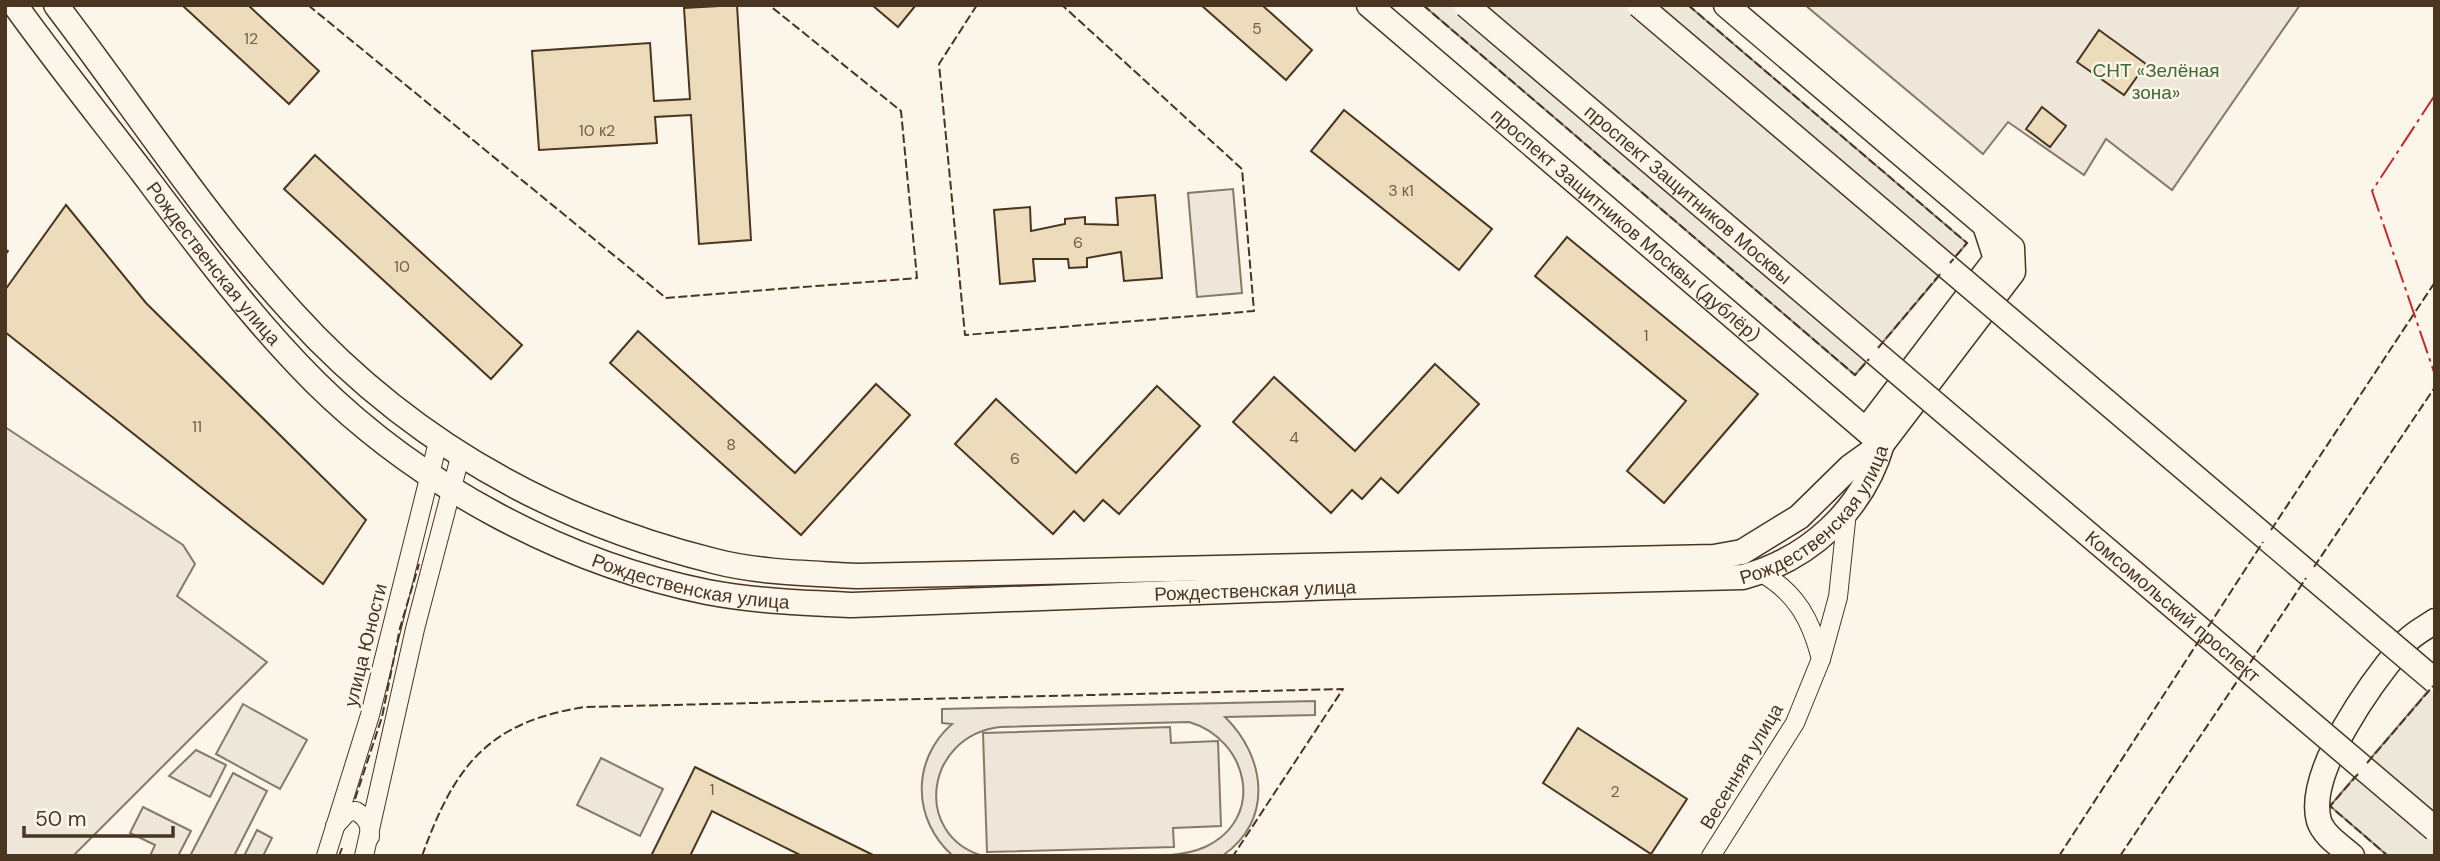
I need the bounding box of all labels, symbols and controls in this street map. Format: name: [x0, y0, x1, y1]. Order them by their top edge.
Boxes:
house number: 5: [1252, 18, 1262, 39]
house number: 12: [244, 28, 258, 49]
park label: СНТ «Зелёная зона»: [2092, 58, 2220, 105]
street label: проспект Защитников Москвы: [1579, 99, 1797, 290]
street label: проспект Защитников Москвы (дублёр): [1486, 103, 1765, 347]
house number: 10 к2: [579, 120, 615, 141]
street label: Рождественская улица: [141, 177, 286, 351]
house number: 3 к1: [1388, 180, 1414, 201]
house number: 6: [1073, 232, 1083, 253]
house number: 10: [394, 256, 410, 277]
house number: 1: [1644, 325, 1649, 346]
house number: 11: [192, 416, 202, 437]
house number: 4: [1289, 427, 1299, 448]
house number: 8: [726, 434, 736, 455]
street label: Рождественская улица: [1737, 442, 1894, 590]
house number: 6: [1010, 448, 1020, 469]
street label: Комсомольский проспект: [2080, 525, 2266, 688]
street label: Рождественская улица: [588, 548, 791, 615]
street label: Рождественская улица: [1154, 574, 1357, 607]
street label: улица Юности: [338, 581, 393, 709]
street label: Весенняя улица: [1694, 699, 1789, 834]
house number: 1: [710, 779, 715, 800]
house number: 2: [1610, 781, 1620, 802]
scale bar: [24, 794, 173, 838]
text: 50 m: [35, 805, 86, 833]

